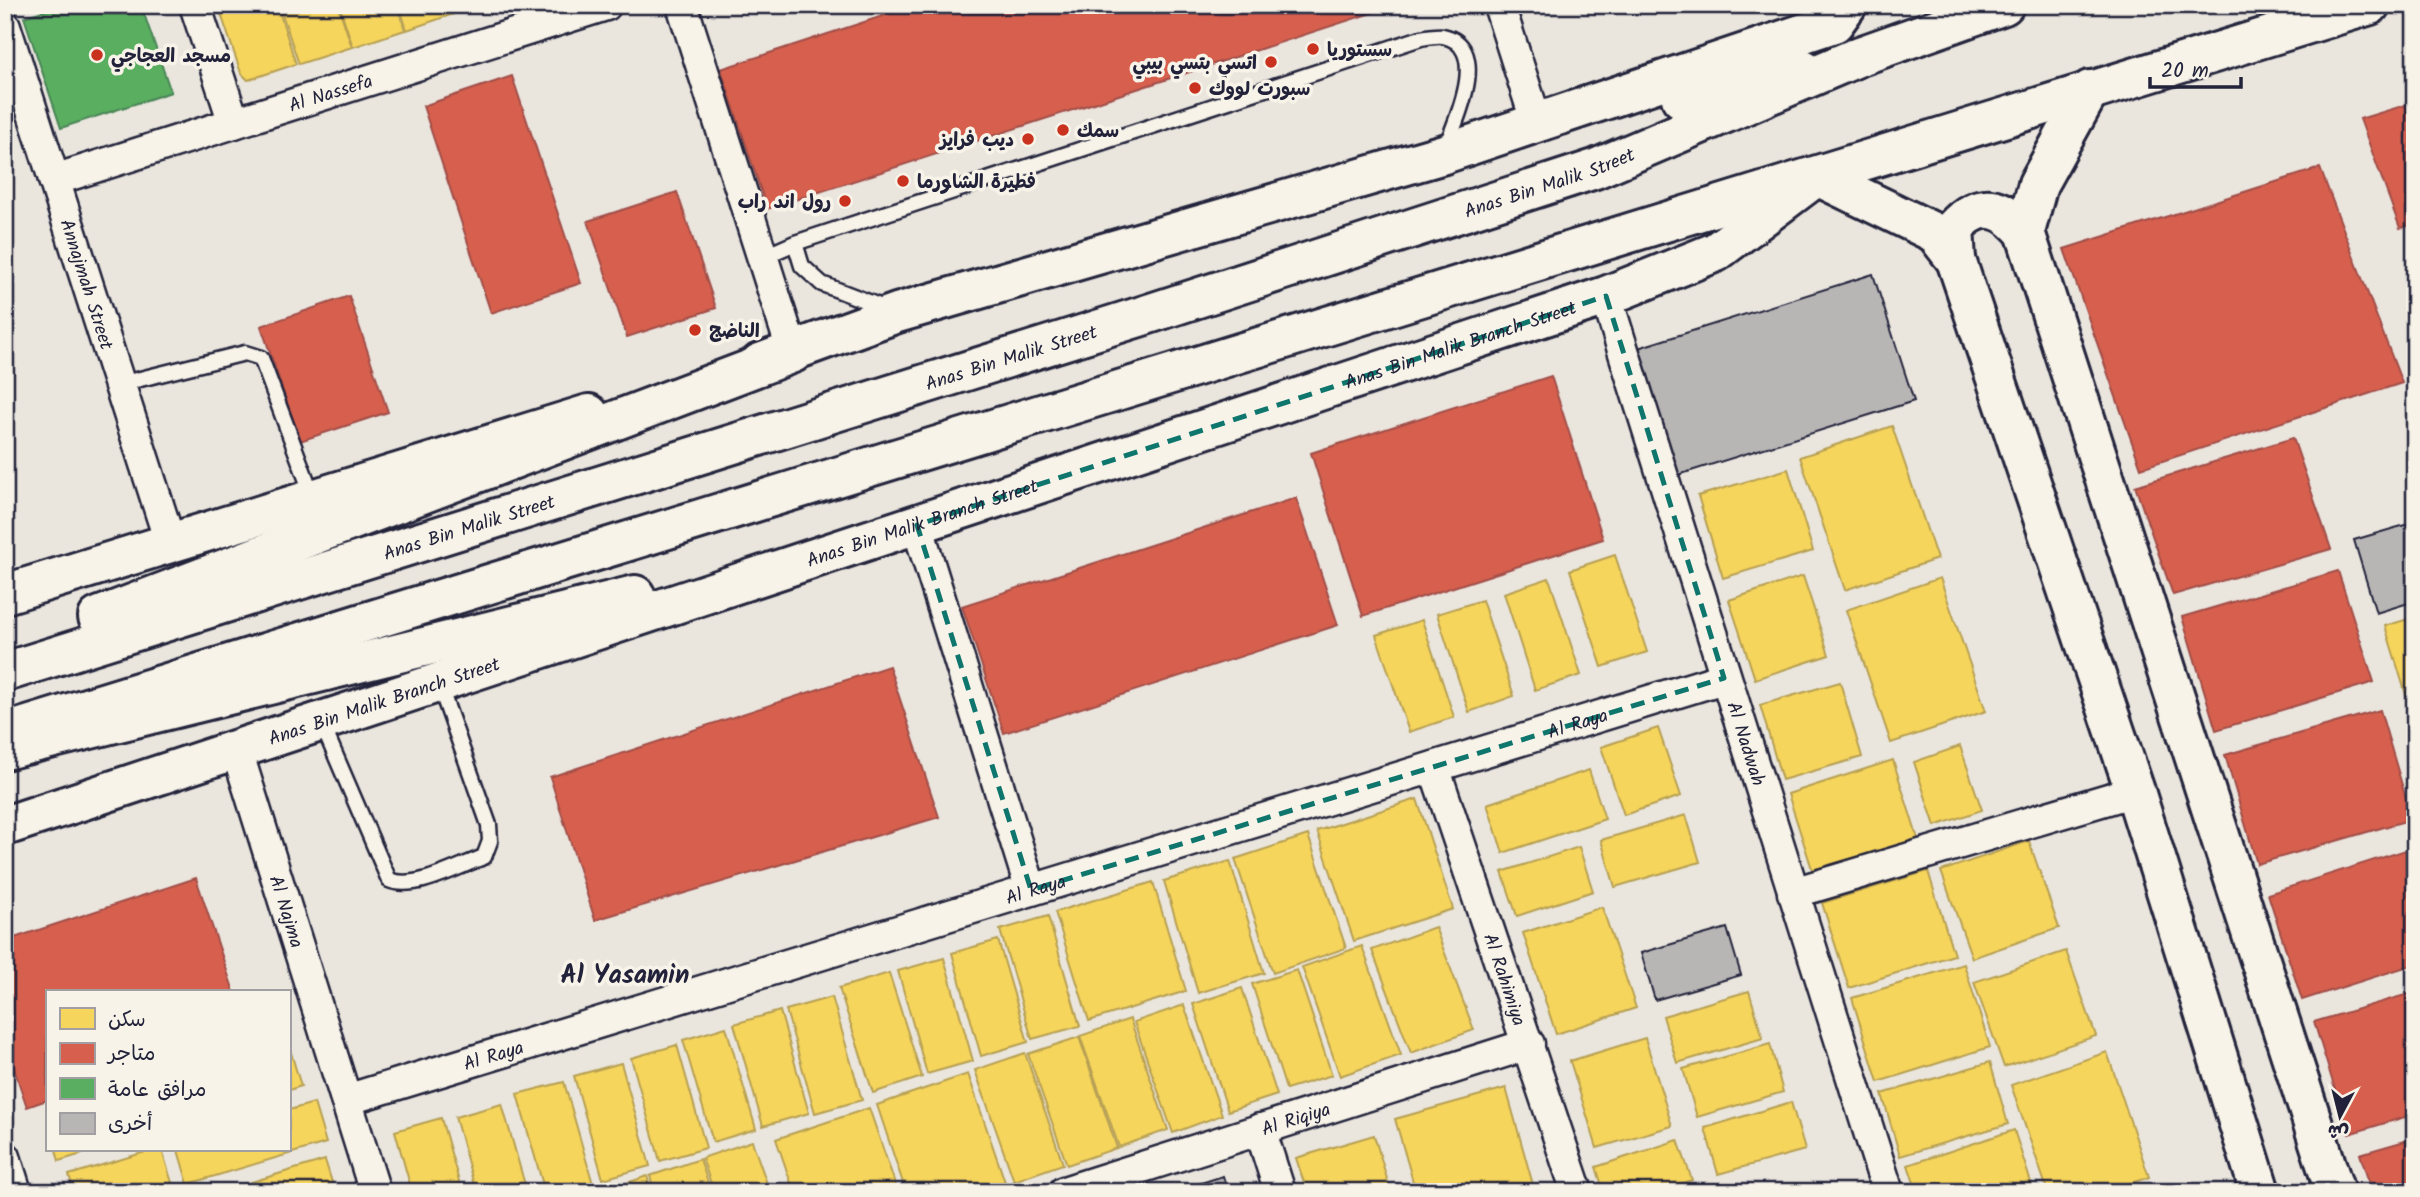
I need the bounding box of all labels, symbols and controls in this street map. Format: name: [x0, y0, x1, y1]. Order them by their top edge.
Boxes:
place label: سستوريا: [1327, 36, 1392, 66]
marker: سستوريا: [1305, 41, 1321, 57]
place label: مسجد العجاجي: [111, 42, 231, 72]
scale bar: [2150, 46, 2242, 90]
marker: مسجد العجاجي: [89, 47, 105, 63]
place label: اتسي بتسي بيبي: [1133, 49, 1257, 79]
marker: اتسي بتسي بيبي: [1263, 54, 1279, 70]
text: 20 m: [2161, 55, 2209, 88]
street label: Al Nassefa: [285, 67, 377, 122]
place label: سبورت لووك: [1209, 75, 1311, 105]
marker: سبورت لووك: [1187, 80, 1203, 96]
place label: سمك: [1077, 117, 1119, 147]
marker: سمك: [1055, 122, 1071, 138]
place label: ديب فرايز: [938, 126, 1014, 156]
marker: ديب فرايز: [1020, 131, 1036, 147]
street label: Anas Bin Malik Street: [1461, 140, 1641, 227]
place label: فطيرة الشاورما: [917, 168, 1036, 198]
marker: فطيرة الشاورما: [895, 173, 911, 189]
place label: رول اند راب: [738, 188, 831, 218]
marker: رول اند راب: [837, 193, 853, 209]
street label: Annajmah Street: [51, 216, 121, 355]
street label: Anas Bin Malik Branch Street: [1341, 294, 1581, 398]
place label: الناضج: [709, 317, 760, 347]
street label: Anas Bin Malik Street: [922, 318, 1102, 400]
marker: الناضج: [687, 322, 703, 338]
street label: Anas Bin Malik Branch Street: [803, 472, 1043, 577]
street label: Anas Bin Malik Street: [380, 487, 560, 570]
street label: Anas Bin Malik Branch Street: [265, 650, 505, 755]
street label: Al Nadwah: [1718, 698, 1772, 790]
street label: Al Raya: [1544, 701, 1612, 748]
street label: Al Raya: [1002, 867, 1070, 914]
street label: Al Najma: [260, 872, 311, 952]
street label: Al Rahimiya: [1474, 930, 1533, 1030]
district label: Al Yasamin: [560, 955, 690, 997]
legend: [46, 990, 290, 1152]
text: سكن: [108, 1004, 146, 1037]
street label: Al Raya: [460, 1033, 528, 1080]
text: متاجر: [106, 1038, 155, 1071]
text: مرافق عامة: [108, 1074, 207, 1107]
north arrow: [2304, 1082, 2374, 1152]
street label: Al Riqiya: [1258, 1095, 1334, 1145]
text: أخرى: [108, 1108, 152, 1141]
text: ش: [2326, 1115, 2350, 1147]

